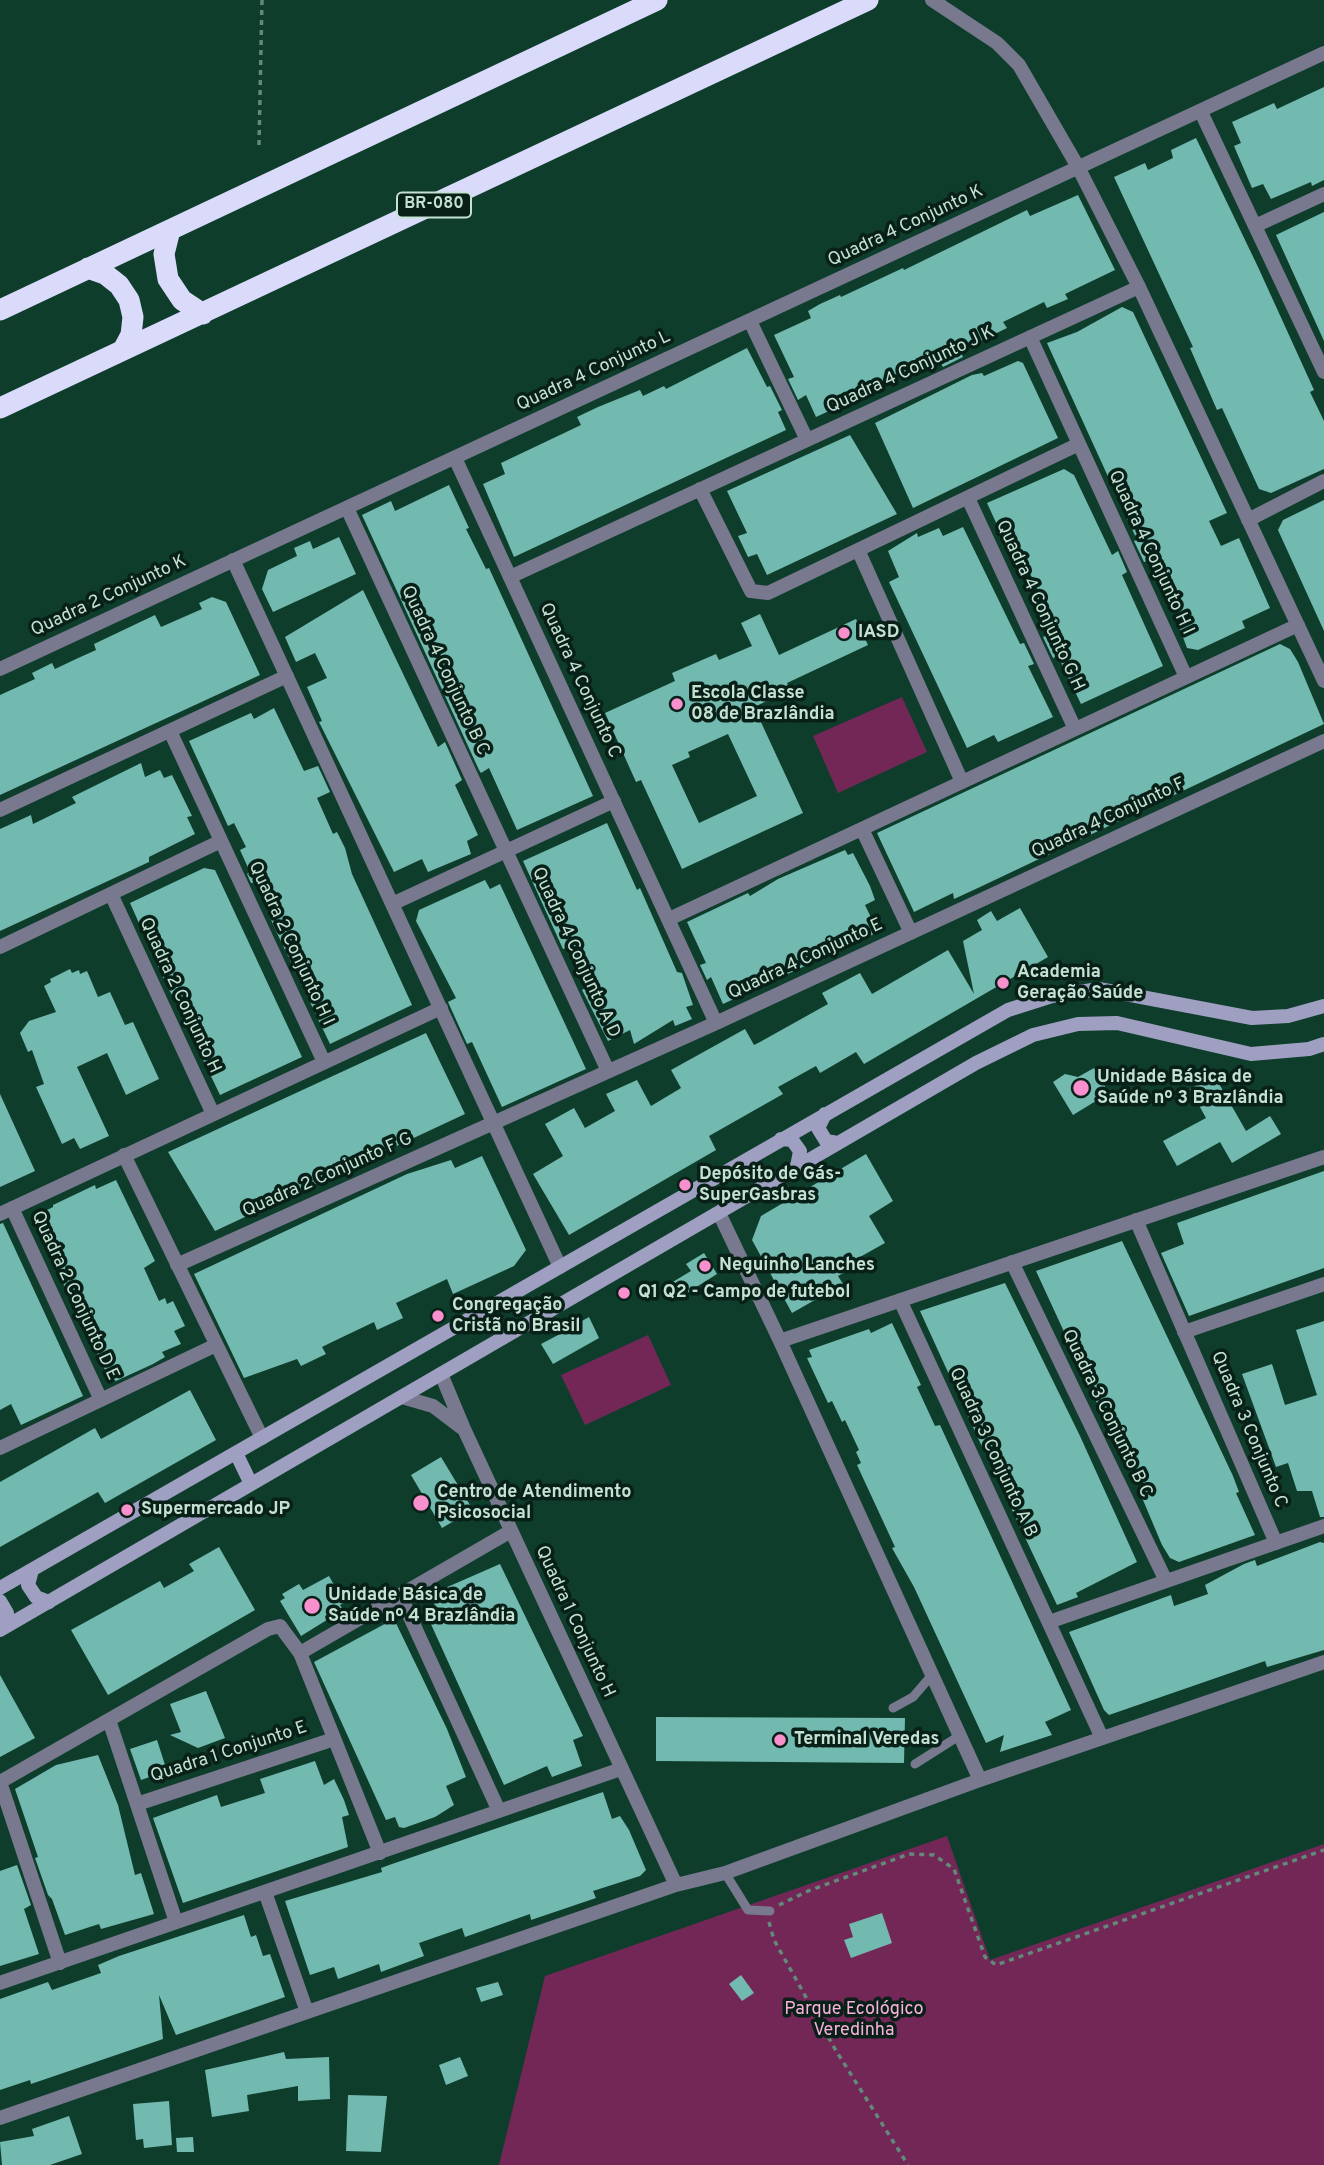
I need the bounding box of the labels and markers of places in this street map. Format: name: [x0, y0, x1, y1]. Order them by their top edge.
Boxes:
place label: IASD: [858, 622, 899, 644]
marker: IASD: [836, 625, 852, 641]
place label: Escola Classe 08 de Brazlândia: [691, 683, 835, 726]
marker: Escola Classe 08 de Brazlândia: [669, 696, 685, 712]
place label: Academia Geração Saúde: [1017, 962, 1143, 1004]
marker: Academia Geração Saúde: [995, 975, 1011, 991]
place label: Unidade Básica de Saúde nº 3 Brazlândia: [1097, 1067, 1284, 1110]
marker: Unidade Básica de Saúde nº 3 Brazlândia: [1071, 1078, 1091, 1098]
place label: Depósito de Gás- SuperGasbras: [699, 1164, 841, 1206]
marker: Depósito de Gás- SuperGasbras: [677, 1177, 693, 1193]
place label: Neguinho Lanches: [719, 1255, 875, 1277]
marker: Neguinho Lanches: [697, 1258, 713, 1274]
place label: Q1 Q2 - Campo de futebol: [638, 1282, 850, 1304]
marker: Q1 Q2 - Campo de futebol: [616, 1285, 632, 1301]
place label: Congregação Cristã no Brasil: [452, 1295, 580, 1338]
marker: Congregação Cristã no Brasil: [430, 1308, 446, 1324]
place label: Centro de Atendimento Psicosocial: [437, 1482, 631, 1524]
marker: Centro de Atendimento Psicosocial: [411, 1493, 431, 1513]
place label: Supermercado JP: [141, 1499, 290, 1521]
marker: Supermercado JP: [119, 1502, 135, 1518]
place label: Unidade Básica de Saúde nº 4 Brazlândia: [328, 1585, 515, 1628]
marker: Unidade Básica de Saúde nº 4 Brazlândia: [302, 1596, 322, 1616]
place label: Terminal Veredas: [794, 1729, 939, 1751]
marker: Terminal Veredas: [772, 1732, 788, 1748]

